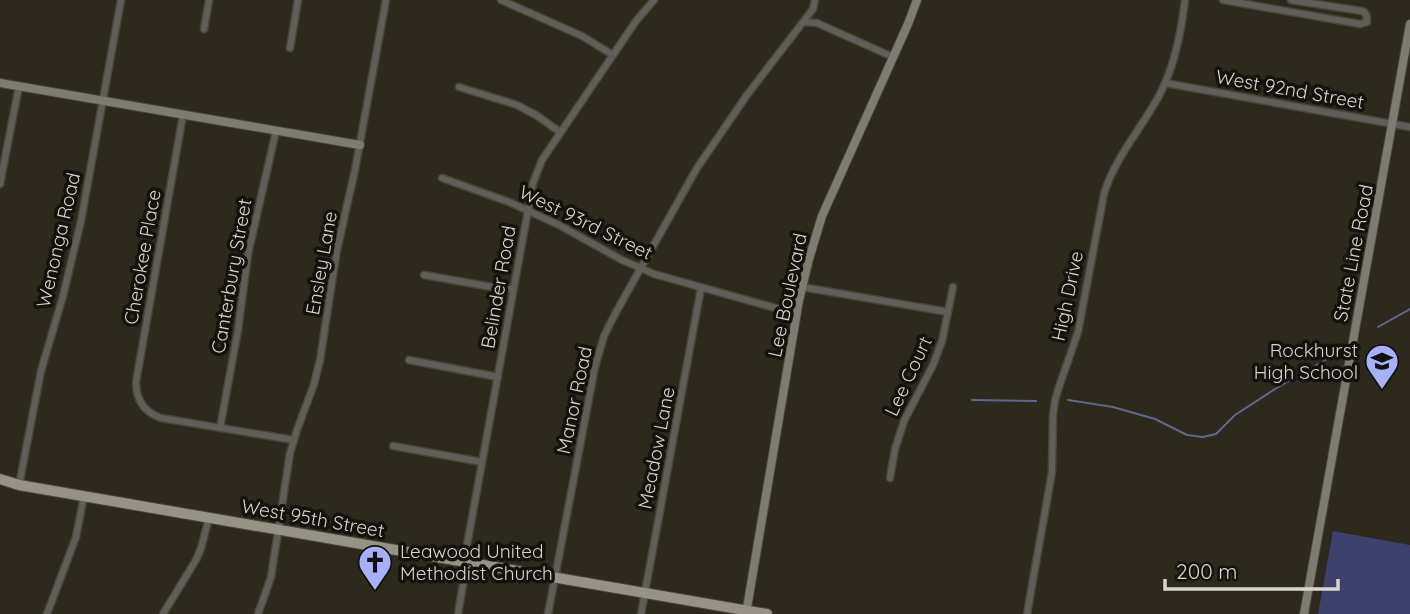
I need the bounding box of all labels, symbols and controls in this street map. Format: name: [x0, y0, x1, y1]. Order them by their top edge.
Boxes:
street label: West 92nd Street: [1214, 64, 1366, 114]
street label: Wenonga Road: [31, 170, 85, 310]
street label: West 93rd Street: [515, 179, 657, 265]
street label: State Line Road: [1328, 182, 1378, 324]
street label: Cherokee Place: [118, 188, 166, 326]
street label: Canterbury Street: [206, 197, 256, 355]
street label: Ensley Lane: [300, 209, 342, 317]
street label: Belinder Road: [475, 224, 521, 350]
street label: Lee Boulevard: [762, 231, 812, 359]
street label: High Drive: [1046, 249, 1088, 343]
street label: Lee Court: [879, 332, 937, 420]
place label: Rockhurst High School: [1254, 338, 1358, 384]
school or university icon: Rockhurst High School: [1363, 342, 1401, 391]
street label: Manor Road: [551, 344, 597, 456]
street label: Meadow Lane: [632, 385, 680, 511]
street label: West 95th Street: [240, 494, 386, 542]
place label: Leawood United Methodist Church: [400, 539, 553, 585]
church icon: Leawood United Methodist Church: [356, 543, 394, 592]
scale bar: [1165, 548, 1338, 592]
text: 200 m: [1176, 558, 1238, 584]

